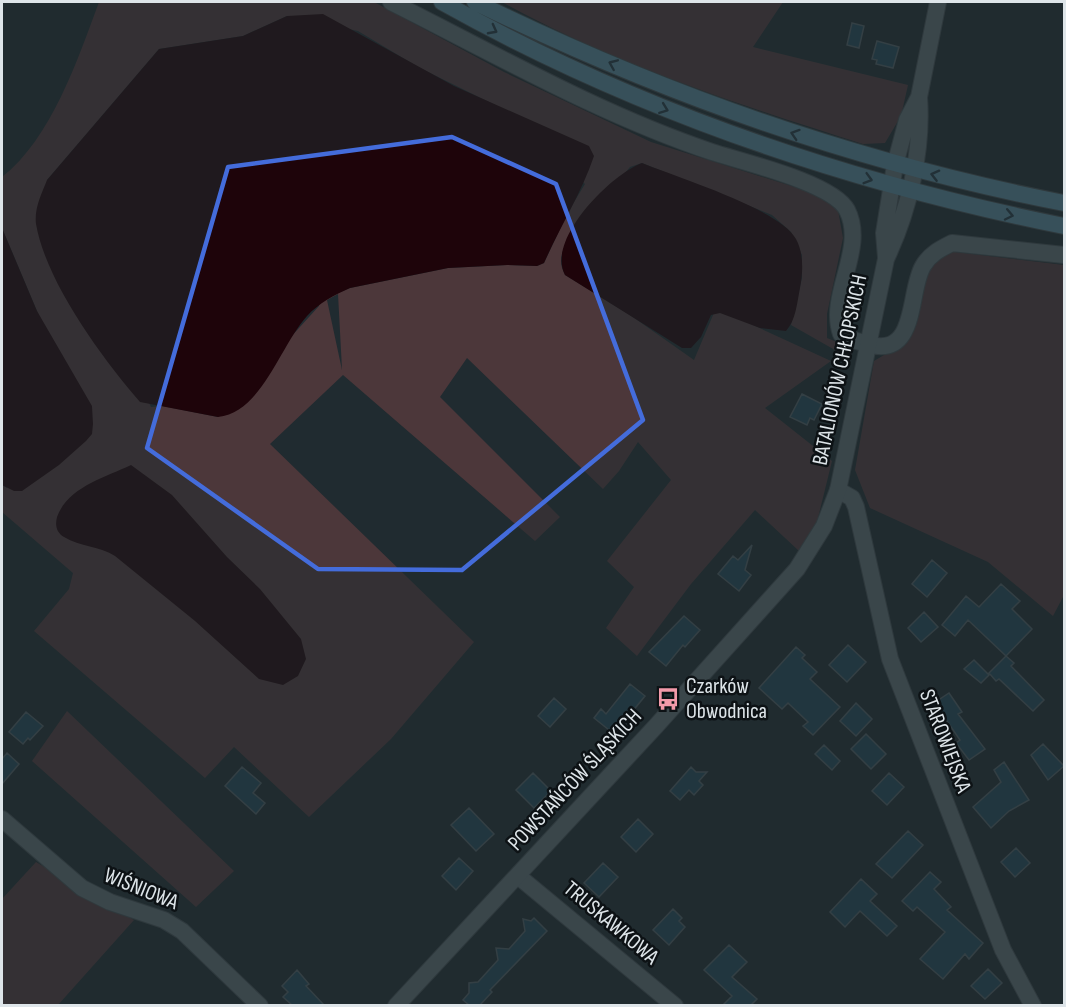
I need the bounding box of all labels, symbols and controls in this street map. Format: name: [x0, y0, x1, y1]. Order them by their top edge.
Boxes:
one-way arrow: [487, 23, 497, 34]
one-way arrow: [608, 59, 619, 71]
one-way arrow: [657, 102, 668, 114]
one-way arrow: [790, 129, 801, 141]
one-way arrow: [931, 170, 941, 183]
one-way arrow: [862, 172, 873, 184]
one-way arrow: [1004, 207, 1014, 220]
street label: BATALIONÓW CHŁOPSKICH: [807, 272, 873, 468]
place label: Czarków Obwodnica: [686, 673, 767, 725]
street label: STAROWIEJSKA: [913, 685, 977, 797]
bus stop icon: Czarków Obwodnica: [655, 686, 681, 712]
street label: POWSTAŃCÓW ŚLĄSKICH: [502, 703, 648, 857]
street label: WIŚNIOWA: [100, 862, 183, 916]
street label: TRUSKAWKOWA: [558, 875, 665, 971]

